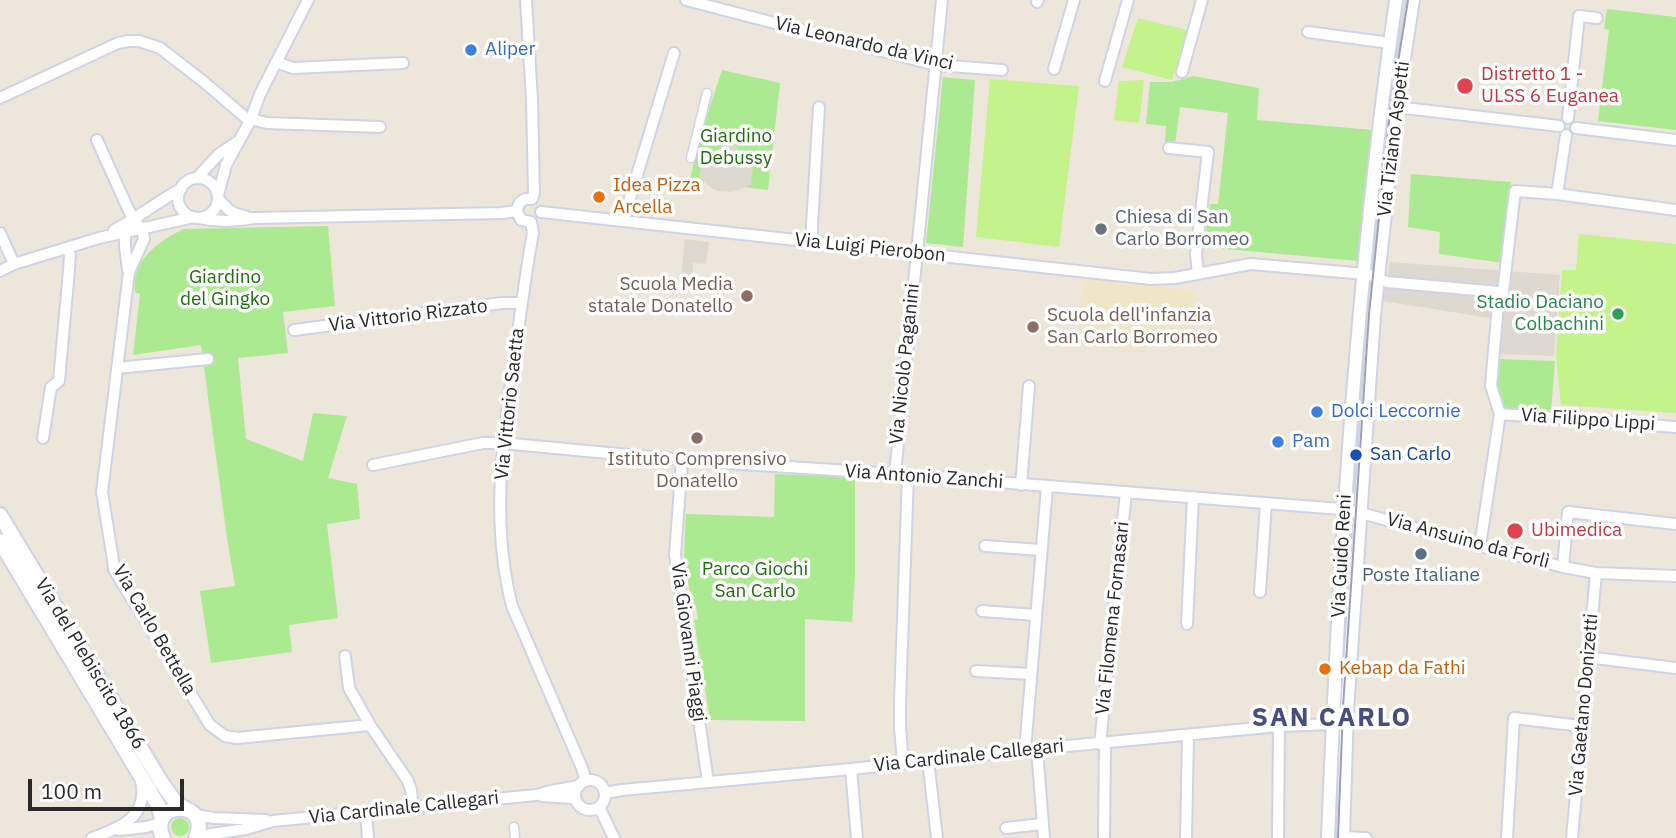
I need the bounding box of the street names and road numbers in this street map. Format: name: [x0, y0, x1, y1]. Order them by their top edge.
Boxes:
street label: Via Leonardo da Vinci: [773, 12, 955, 76]
street label: Via Tiziano Aspetti: [1373, 60, 1415, 218]
street label: Via Luigi Pierobon: [793, 229, 947, 267]
street label: Via Nicolò Paganini: [885, 282, 925, 446]
street label: Via Vittorio Rizzato: [327, 295, 489, 337]
street label: Via Vittorio Saetta: [491, 327, 529, 481]
street label: Via Filippo Lippi: [1520, 404, 1656, 436]
street label: Via Antonio Zanchi: [844, 460, 1004, 494]
street label: Via Guido Reni: [1327, 494, 1357, 618]
street label: Via Ansuino da Forlì: [1384, 508, 1552, 574]
street label: Via Filomena Fornasari: [1092, 520, 1134, 716]
street label: Via Carlo Bettella: [107, 561, 201, 699]
street label: Via Giovanni Piaggi: [666, 561, 710, 723]
street label: Via del Plebiscito 1866: [30, 574, 150, 754]
street label: Via Gaetano Donizetti: [1565, 613, 1603, 797]
street label: Via Cardinale Callegari: [873, 735, 1065, 777]
street label: Via Cardinale Callegari: [308, 787, 500, 829]

